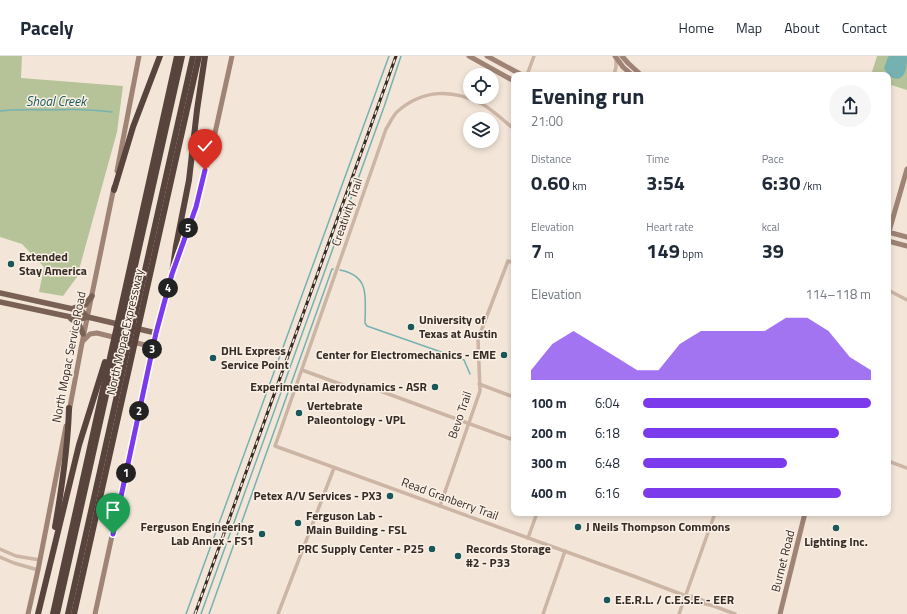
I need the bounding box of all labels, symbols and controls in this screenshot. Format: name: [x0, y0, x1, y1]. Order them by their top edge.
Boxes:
text: Pacely: [20, 13, 74, 42]
text: Home: [679, 17, 714, 38]
text: Map: [736, 17, 762, 38]
text: About: [784, 17, 820, 38]
text: Contact: [842, 17, 887, 38]
map controls: [463, 68, 499, 148]
button: locate: [463, 68, 499, 104]
text: Evening run: [531, 79, 644, 113]
button: share: [829, 85, 871, 127]
water label: Shoal Creek: [26, 91, 88, 111]
text: 21:00: [531, 111, 563, 131]
button: layers: [463, 112, 499, 148]
pin: [188, 129, 222, 170]
icon: check: [194, 135, 216, 157]
text: Distance: [531, 151, 571, 167]
text: Time: [646, 151, 669, 167]
text: Pace: [762, 151, 784, 167]
text: 0.60: [531, 167, 570, 198]
text: 3:54: [646, 167, 685, 198]
text: 6:30: [762, 167, 800, 198]
street label: Creativity Trail: [326, 175, 367, 249]
text: km: [570, 178, 587, 194]
text: /km: [800, 178, 822, 194]
pin: 5: [178, 218, 198, 238]
text: Elevation: [531, 219, 574, 235]
text: Heart rate: [646, 219, 694, 235]
text: kcal: [762, 219, 780, 235]
text: 5: [185, 220, 191, 236]
text: 7: [531, 235, 542, 266]
text: 149: [646, 235, 680, 266]
text: 39: [762, 235, 784, 266]
text: m: [542, 246, 554, 262]
text: bpm: [680, 246, 703, 262]
place label: Extended Stay America: [19, 247, 87, 280]
marker: Extended Stay America: [6, 259, 16, 269]
street label: North Mopac Expressway: [101, 267, 148, 397]
pin: 4: [158, 278, 178, 298]
text: 4: [165, 280, 171, 296]
text: Elevation: [531, 284, 582, 304]
text: 114–118 m: [805, 284, 871, 304]
street label: North Mopac Service Road: [46, 290, 91, 424]
place label: University of Texas at Austin: [419, 310, 498, 343]
marker: University of Texas at Austin: [406, 322, 416, 332]
pin: 3: [142, 339, 162, 359]
text: 3: [149, 341, 155, 357]
place label: DHL Express Service Point: [221, 341, 289, 374]
place label: Center for Electromechanics - EME: [316, 345, 496, 364]
marker: Center for Electromechanics - EME: [499, 350, 509, 360]
marker: DHL Express Service Point: [208, 353, 218, 363]
place label: Experimental Aerodynamics - ASR: [250, 377, 427, 396]
marker: Experimental Aerodynamics - ASR: [430, 382, 440, 392]
street label: Bevo Trail: [443, 389, 476, 441]
text: 100 m: [531, 393, 567, 413]
text: 6:04: [595, 393, 620, 413]
place label: Vertebrate Paleontology - VPL: [307, 396, 406, 429]
pin: 2: [129, 401, 149, 421]
text: 2: [136, 403, 142, 419]
marker: Vertebrate Paleontology - VPL: [294, 408, 304, 418]
text: 200 m: [531, 423, 567, 443]
text: 6:18: [595, 423, 620, 443]
text: 300 m: [531, 453, 567, 473]
text: 6:48: [595, 453, 620, 473]
pin: 1: [116, 463, 136, 483]
text: 1: [123, 465, 129, 481]
street label: Read Granberry Trail: [399, 472, 501, 525]
text: 400 m: [531, 483, 567, 503]
text: 6:16: [595, 483, 620, 503]
place label: Petex A/V Services - PX3: [253, 486, 382, 505]
marker: Petex A/V Services - PX3: [385, 491, 395, 501]
pin: [96, 493, 130, 534]
icon: arrive: [102, 499, 124, 521]
place label: Ferguson Lab - Main Building - FSL: [306, 506, 407, 539]
place label: Ferguson Engineering Lab Annex - FS1: [141, 517, 255, 550]
place label: J Neils Thompson Commons: [586, 517, 730, 536]
marker: Ferguson Lab - Main Building - FSL: [293, 518, 303, 528]
marker: J Neils Thompson Commons: [573, 522, 583, 532]
marker: Lighting Inc.: [831, 523, 841, 533]
street label: Burnet Road: [766, 528, 799, 594]
marker: Ferguson Engineering Lab Annex - FS1: [257, 529, 267, 539]
place label: Lighting Inc.: [804, 532, 868, 551]
place label: PRC Supply Center - P25: [297, 539, 424, 558]
place label: Records Storage #2 - P33: [466, 539, 551, 572]
marker: PRC Supply Center - P25: [427, 544, 437, 554]
marker: Records Storage #2 - P33: [453, 551, 463, 561]
place label: E.E.R.L. / C.E.S.E. - EER: [615, 590, 734, 609]
marker: E.E.R.L. / C.E.S.E. - EER: [602, 595, 612, 605]

